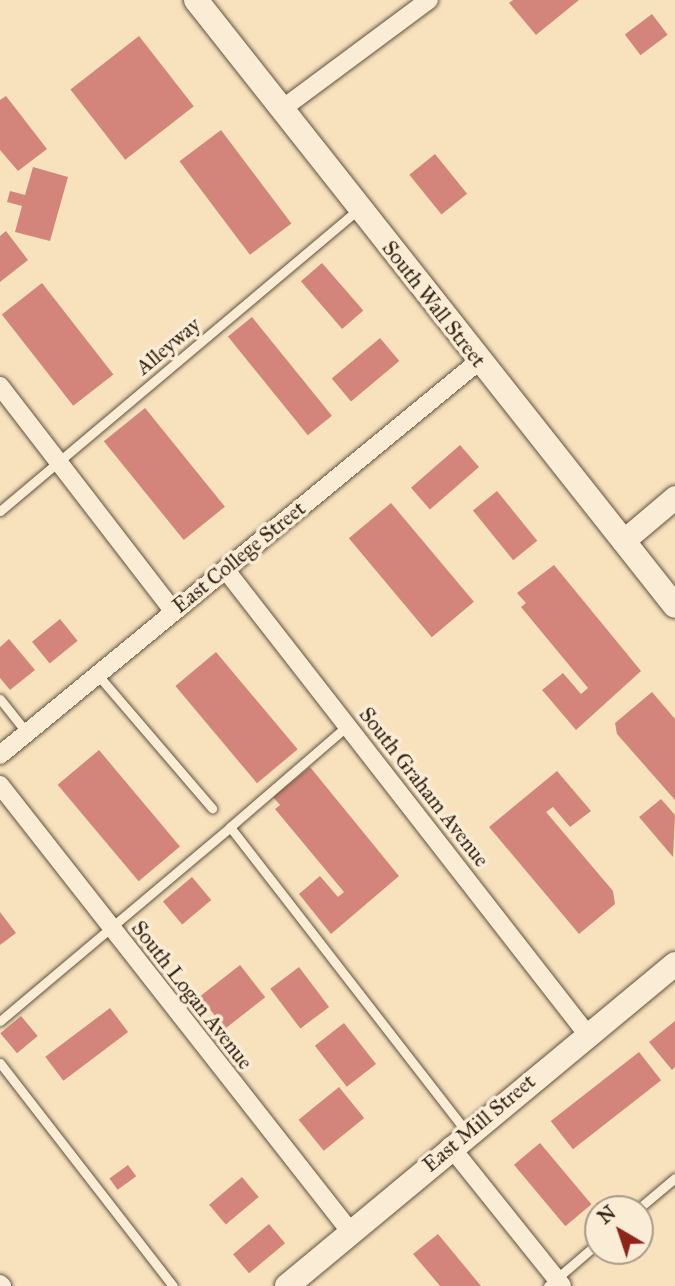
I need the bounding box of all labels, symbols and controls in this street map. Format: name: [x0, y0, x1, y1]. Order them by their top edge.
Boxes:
street label: South Wall Street: [377, 236, 491, 372]
street label: Alleyway: [131, 312, 205, 380]
street label: East College Street: [167, 496, 311, 618]
street label: South Graham Avenue: [354, 702, 494, 872]
street label: South Logan Avenue: [126, 916, 258, 1074]
street label: East Mill Street: [418, 1069, 540, 1177]
north arrow: [584, 1195, 654, 1265]
text: N: [593, 1201, 620, 1229]

